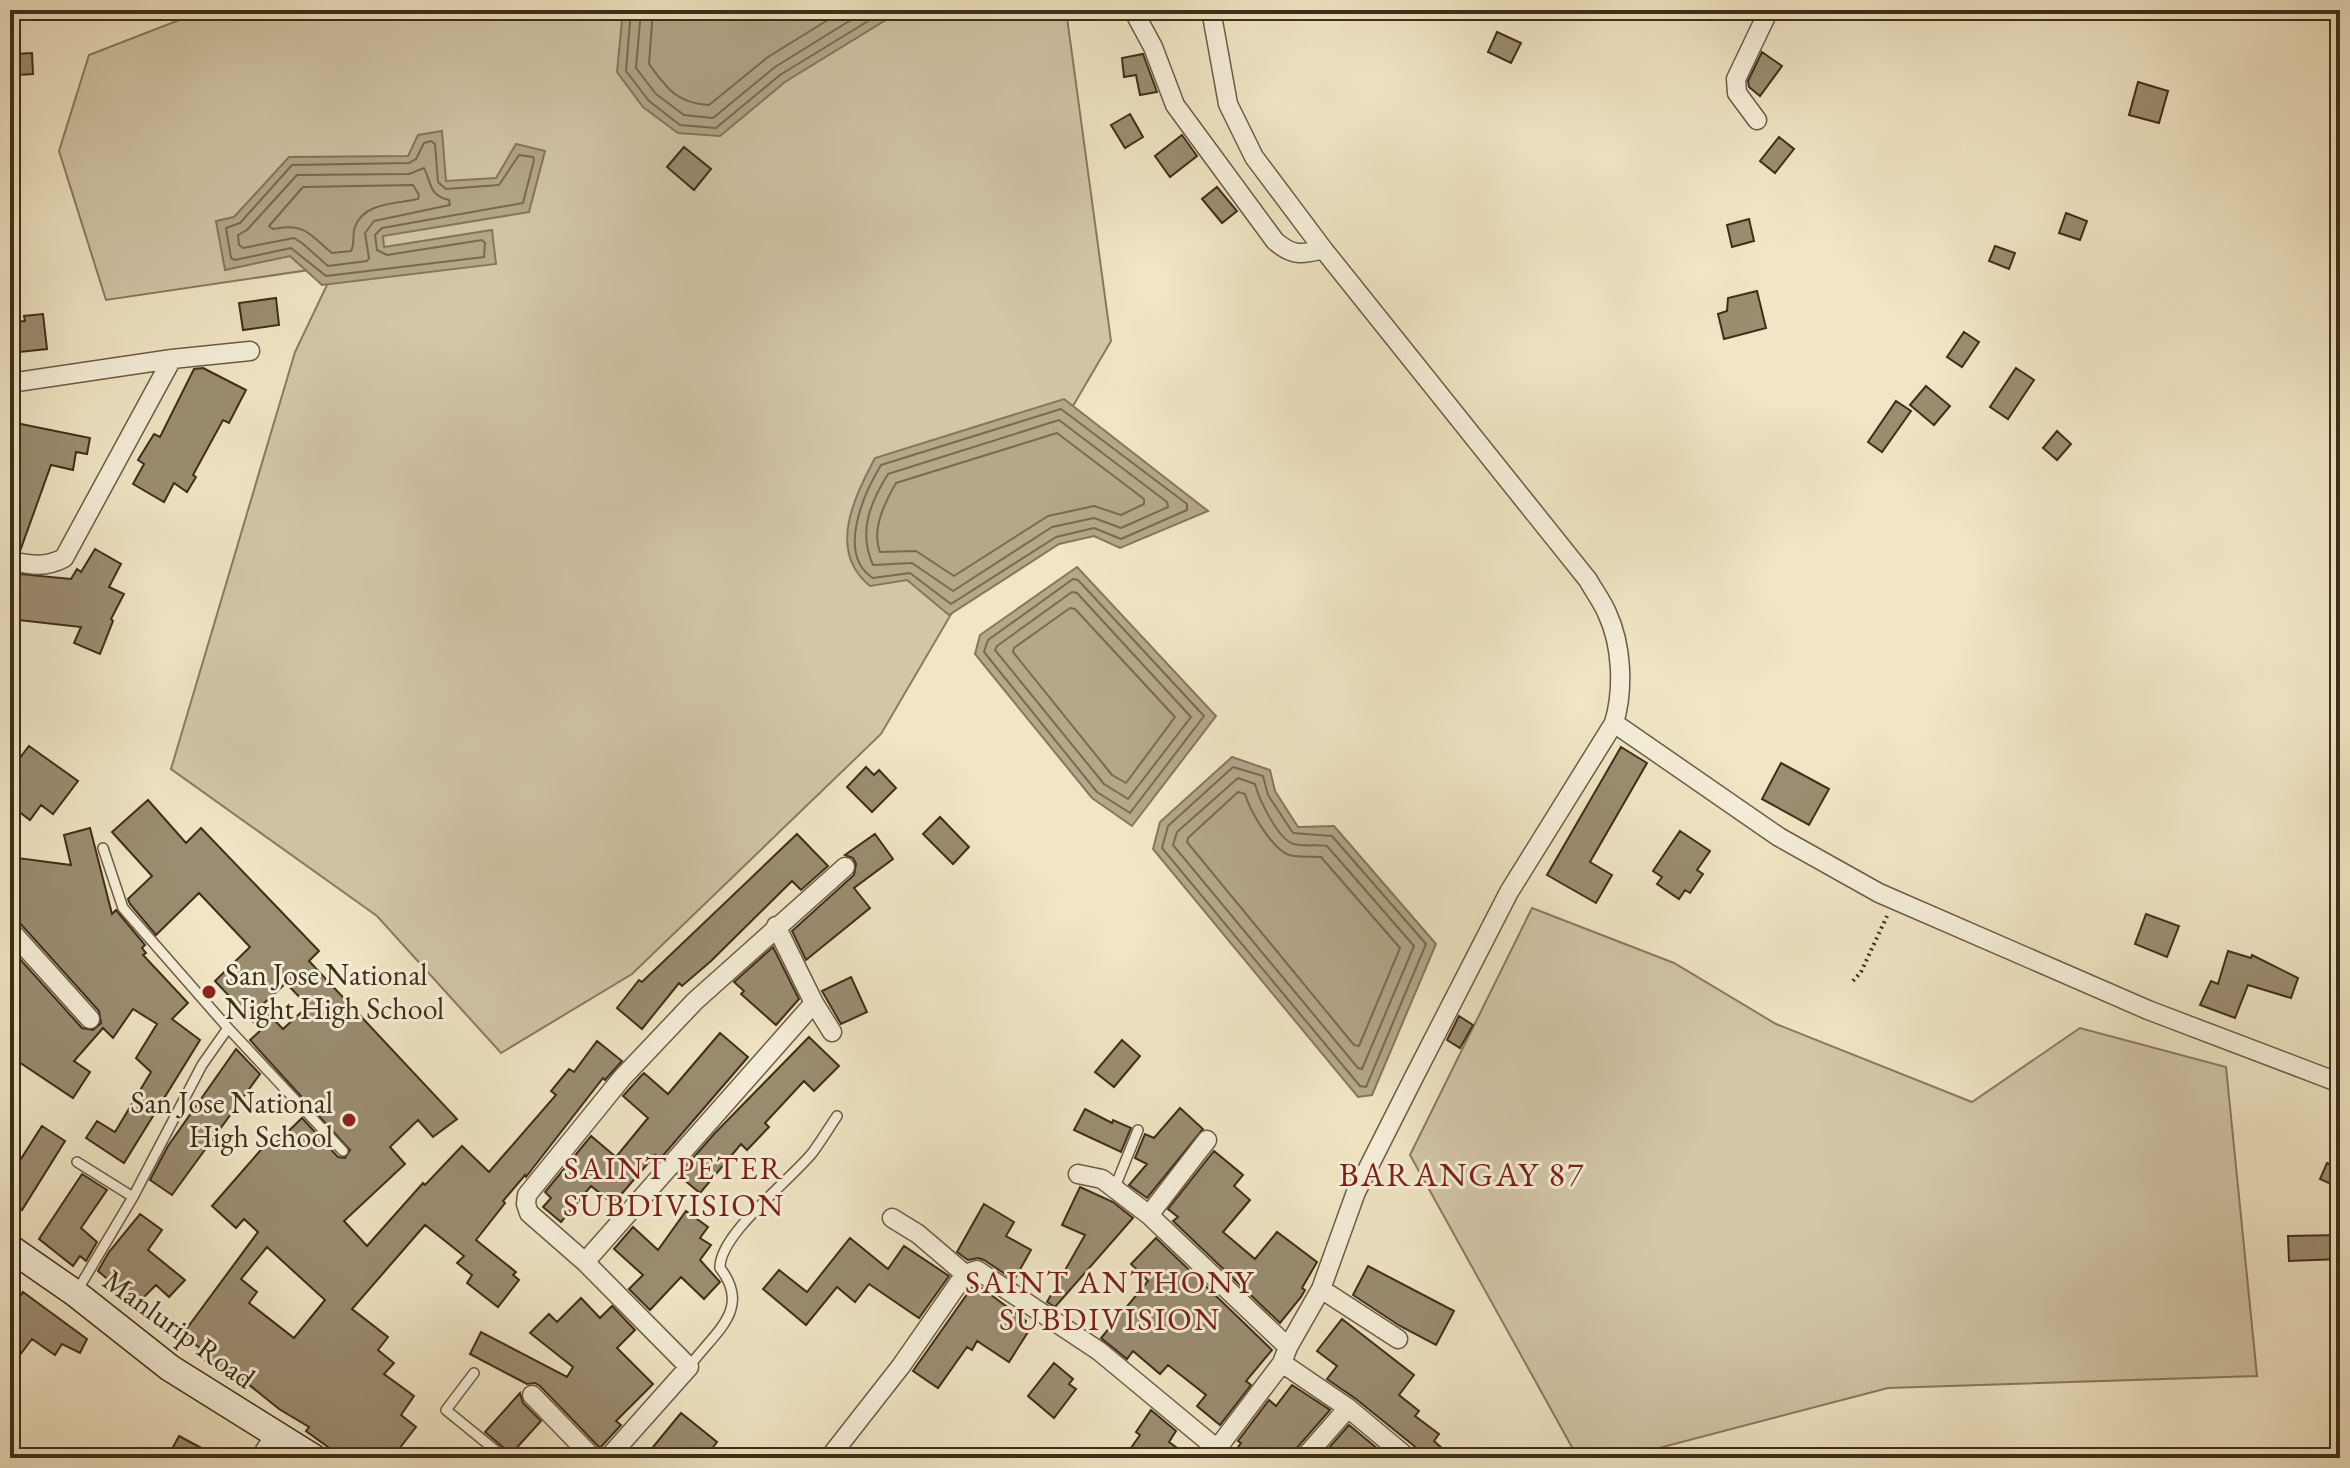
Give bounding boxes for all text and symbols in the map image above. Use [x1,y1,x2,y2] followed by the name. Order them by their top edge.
[225,955,444,1028] place label: San Jose National Night High School
[200,983,218,1001] marker: San Jose National Night High School
[130,1083,333,1156] place label: San Jose National High School
[340,1111,358,1129] marker: San Jose National High School
[563,1147,785,1226] district label: SAINT PETER SUBDIVISION
[1339,1152,1585,1196] district label: BARANGAY 87
[95,1260,264,1397] street label: Manlurip Road
[965,1261,1255,1340] district label: SAINT ANTHONY SUBDIVISION

